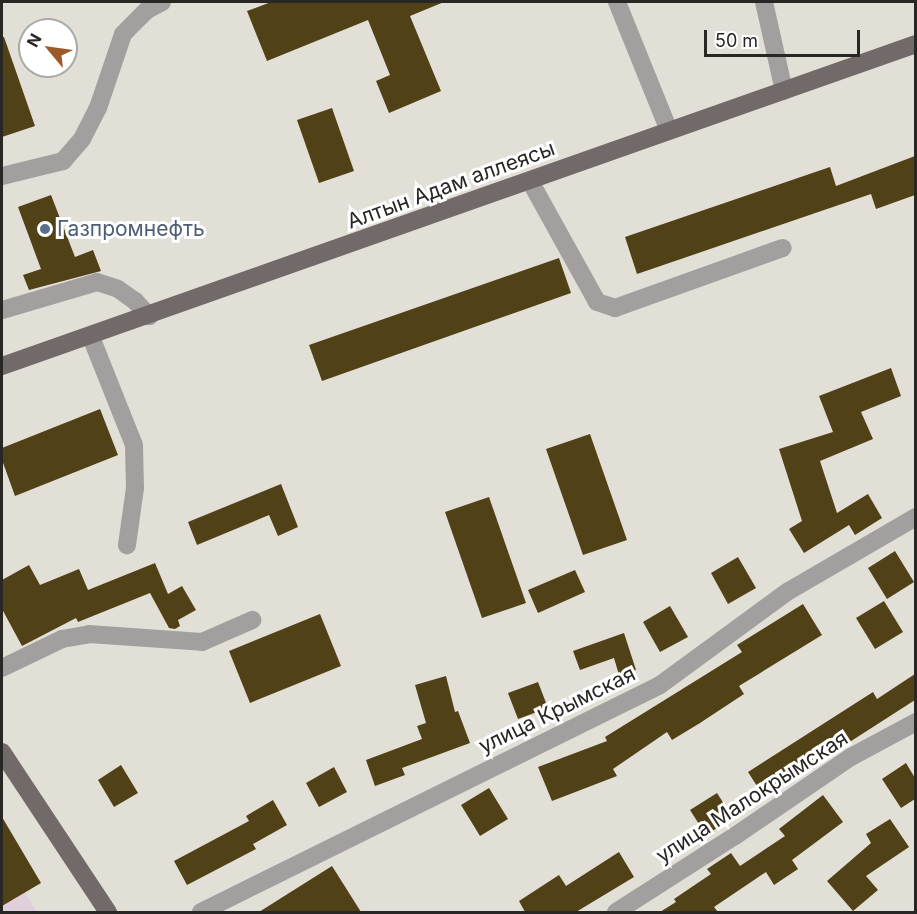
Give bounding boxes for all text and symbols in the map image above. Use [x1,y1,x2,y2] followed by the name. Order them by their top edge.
[18,18,78,78] north arrow
[707,18,863,56] scale bar
[22,30,46,50] text: N
[715,30,758,51] text: 50 m
[344,136,558,234] street label: Алтын Адам аллеясы
[57,216,205,242] place label: Газпромнефть
[38,222,52,236] marker: Газпромнефть
[475,661,639,759] street label: улица Крымская
[651,726,853,868] street label: улица Малокрымская

